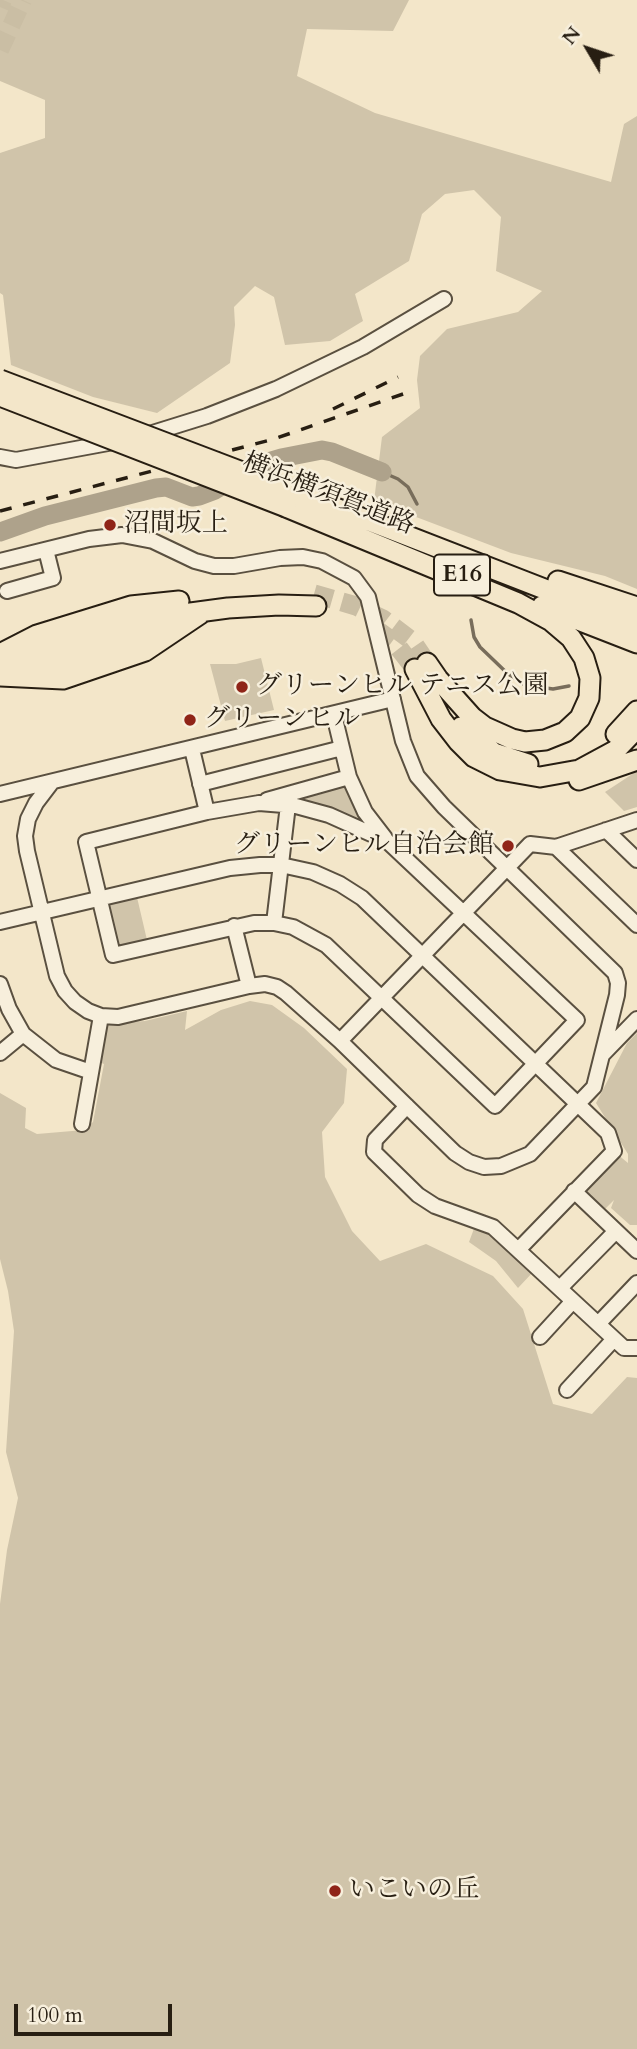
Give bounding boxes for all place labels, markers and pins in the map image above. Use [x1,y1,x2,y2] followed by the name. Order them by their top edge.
[124,509,228,541] place label: 沼間坂上
[102,517,118,533] marker: 沼間坂上
[256,671,549,703] place label: グリーンヒル テニス公園
[234,679,250,695] marker: グリーンヒル テニス公園
[204,704,360,736] place label: グリーンヒル
[182,712,198,728] marker: グリーンヒル
[234,830,494,862] place label: グリーンヒル自治会館
[500,838,516,854] marker: グリーンヒル自治会館
[349,1875,479,1907] place label: いこいの丘
[327,1883,343,1899] marker: いこいの丘

